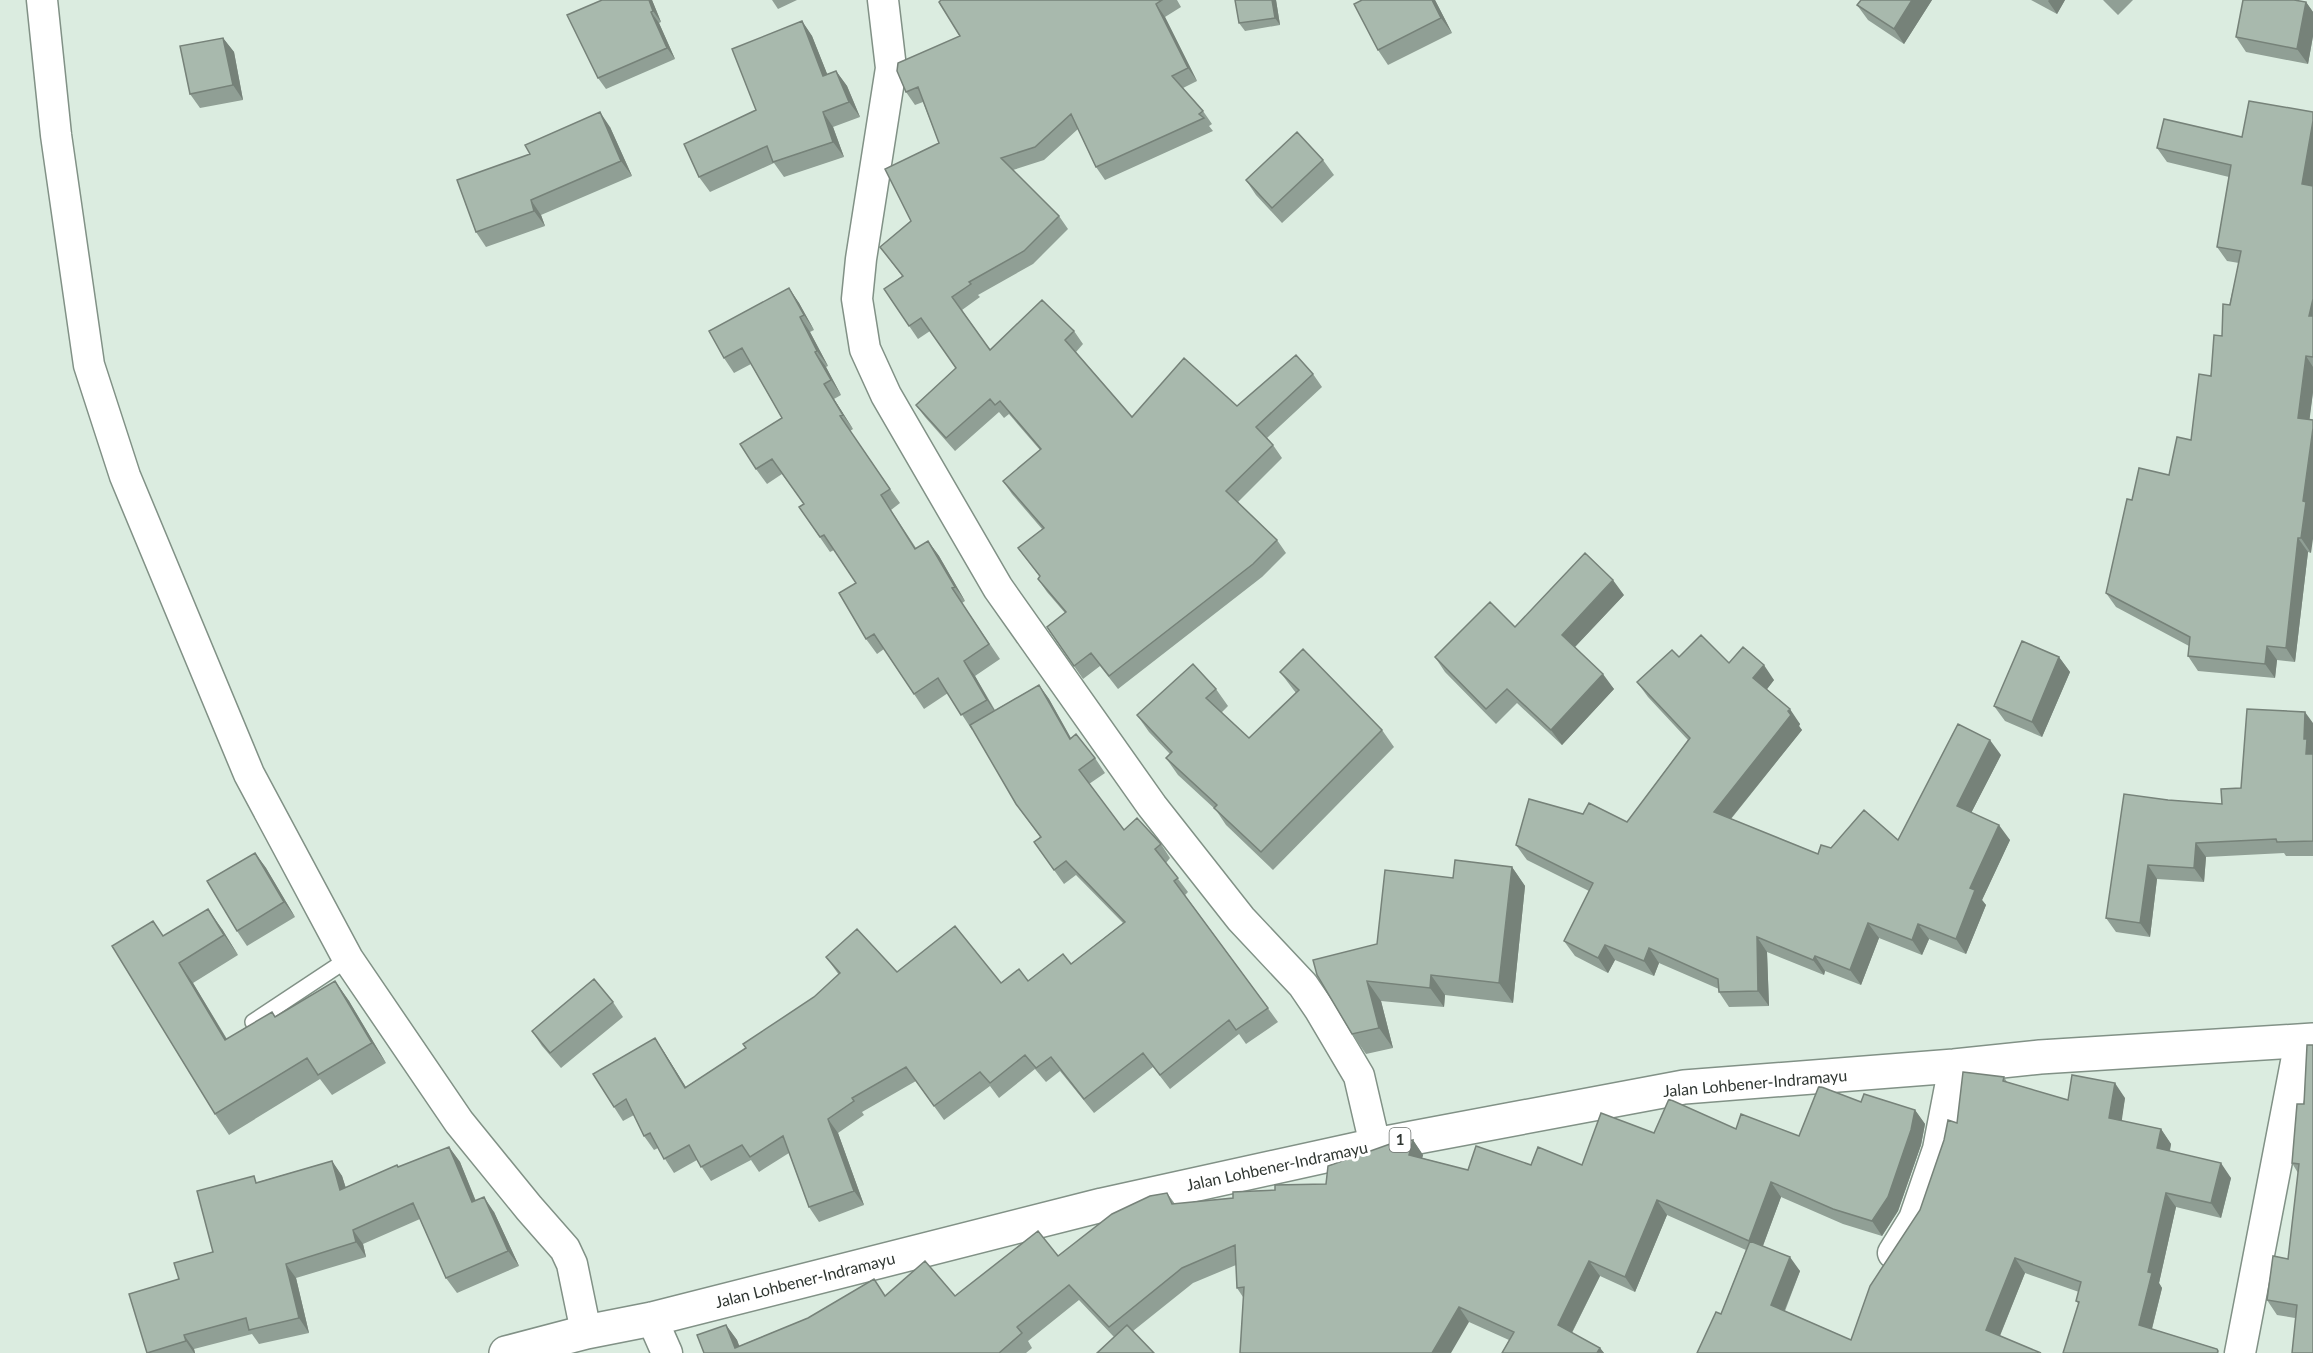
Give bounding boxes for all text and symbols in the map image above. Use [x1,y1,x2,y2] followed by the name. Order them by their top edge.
[1662,1065,1848,1100] street label: Jalan Lohbener-Indramayu
[1390,1128,1410,1152] road number: 1
[1184,1137,1369,1194] street label: Jalan Lohbener-Indramayu
[713,1248,897,1311] street label: Jalan Lohbener-Indramayu

